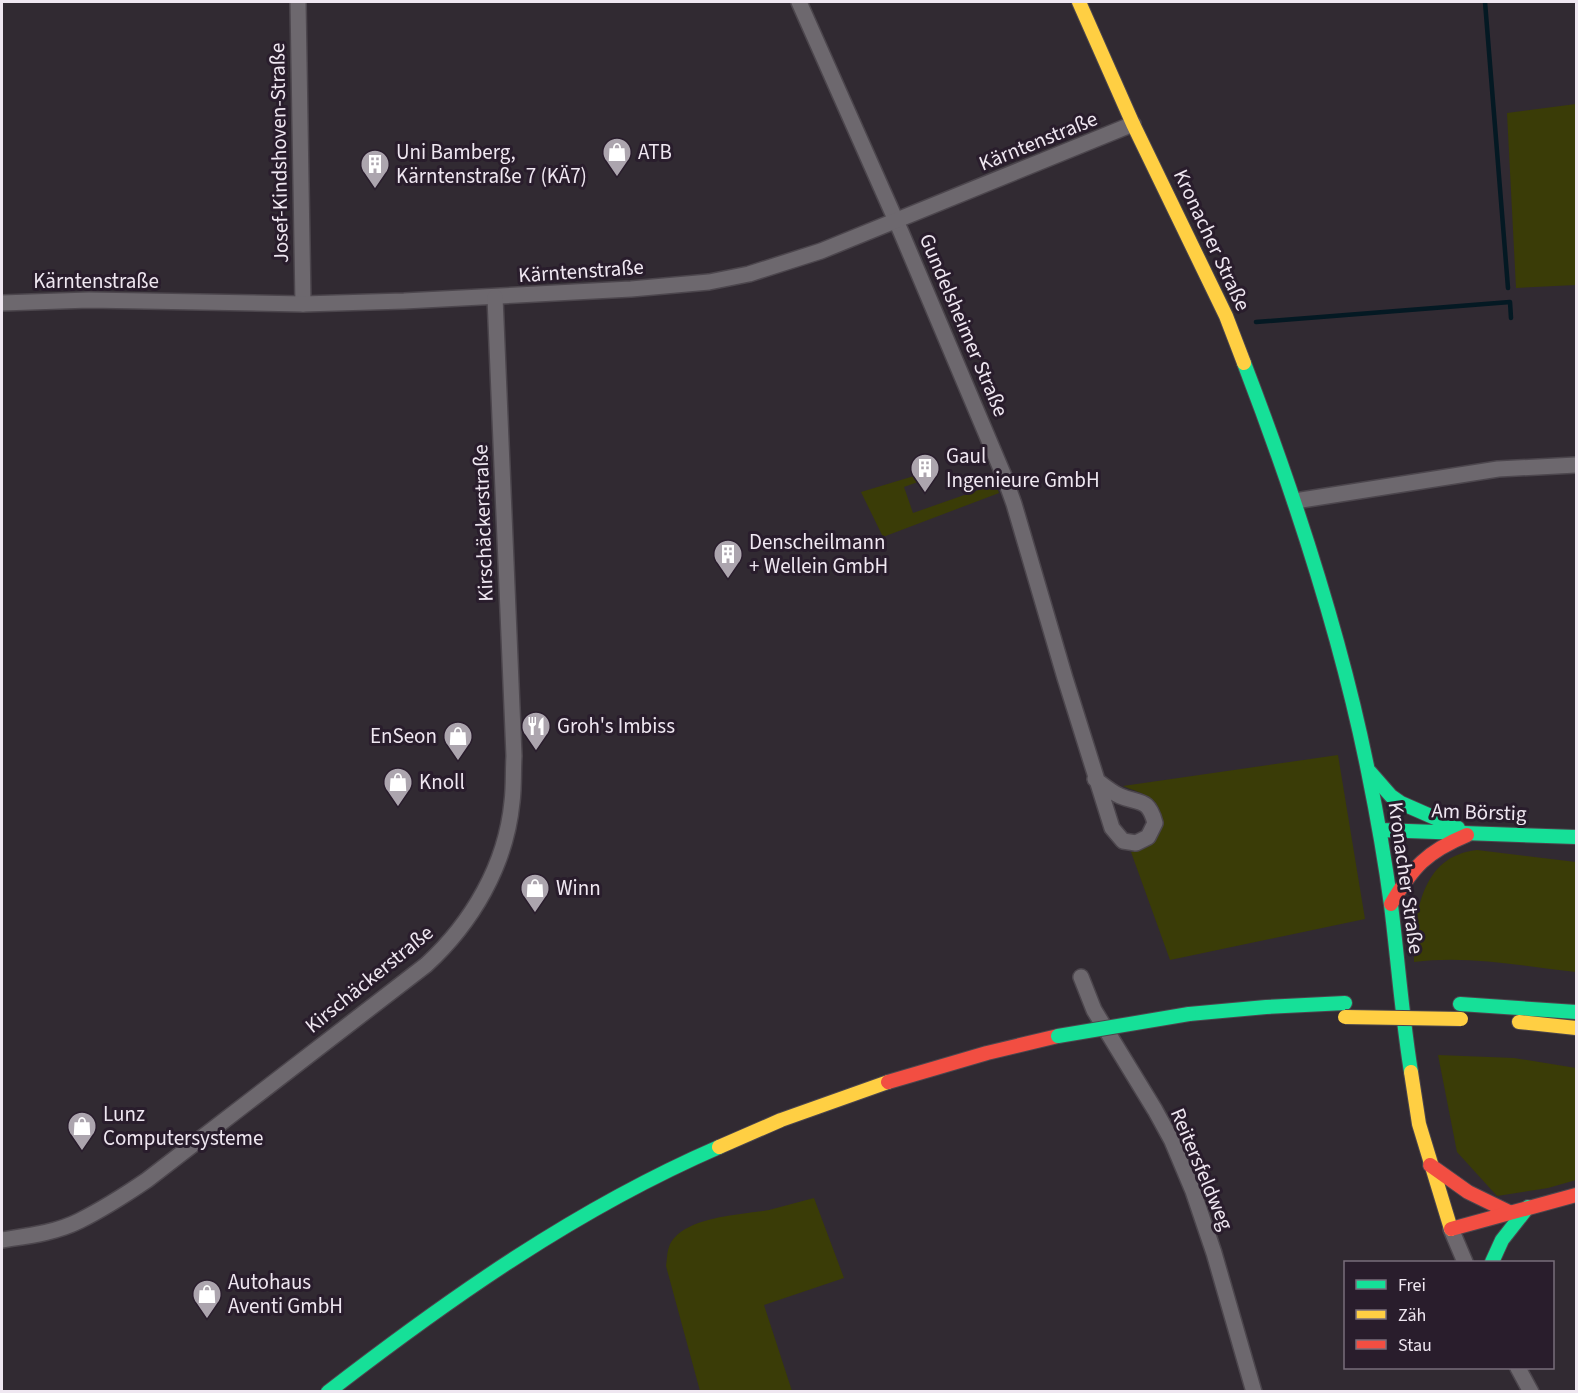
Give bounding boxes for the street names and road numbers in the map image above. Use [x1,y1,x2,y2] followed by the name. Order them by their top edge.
[262,43,296,263] street label: Josef-Kindshoven-Straße
[974,104,1102,178] street label: Kärntenstraße
[1166,164,1258,316] street label: Kronacher Straße
[912,229,1016,421] street label: Gundelsheimer Straße
[517,252,645,290] street label: Kärntenstraße
[33,266,159,296] street label: Kärntenstraße
[465,444,501,602] street label: Kirschäckerstraße
[1431,795,1527,829] street label: Am Börstig
[1380,800,1432,956] street label: Kronacher Straße
[298,918,440,1040] street label: Kirschäckerstraße
[1163,1103,1241,1235] street label: Reitersfeldweg

